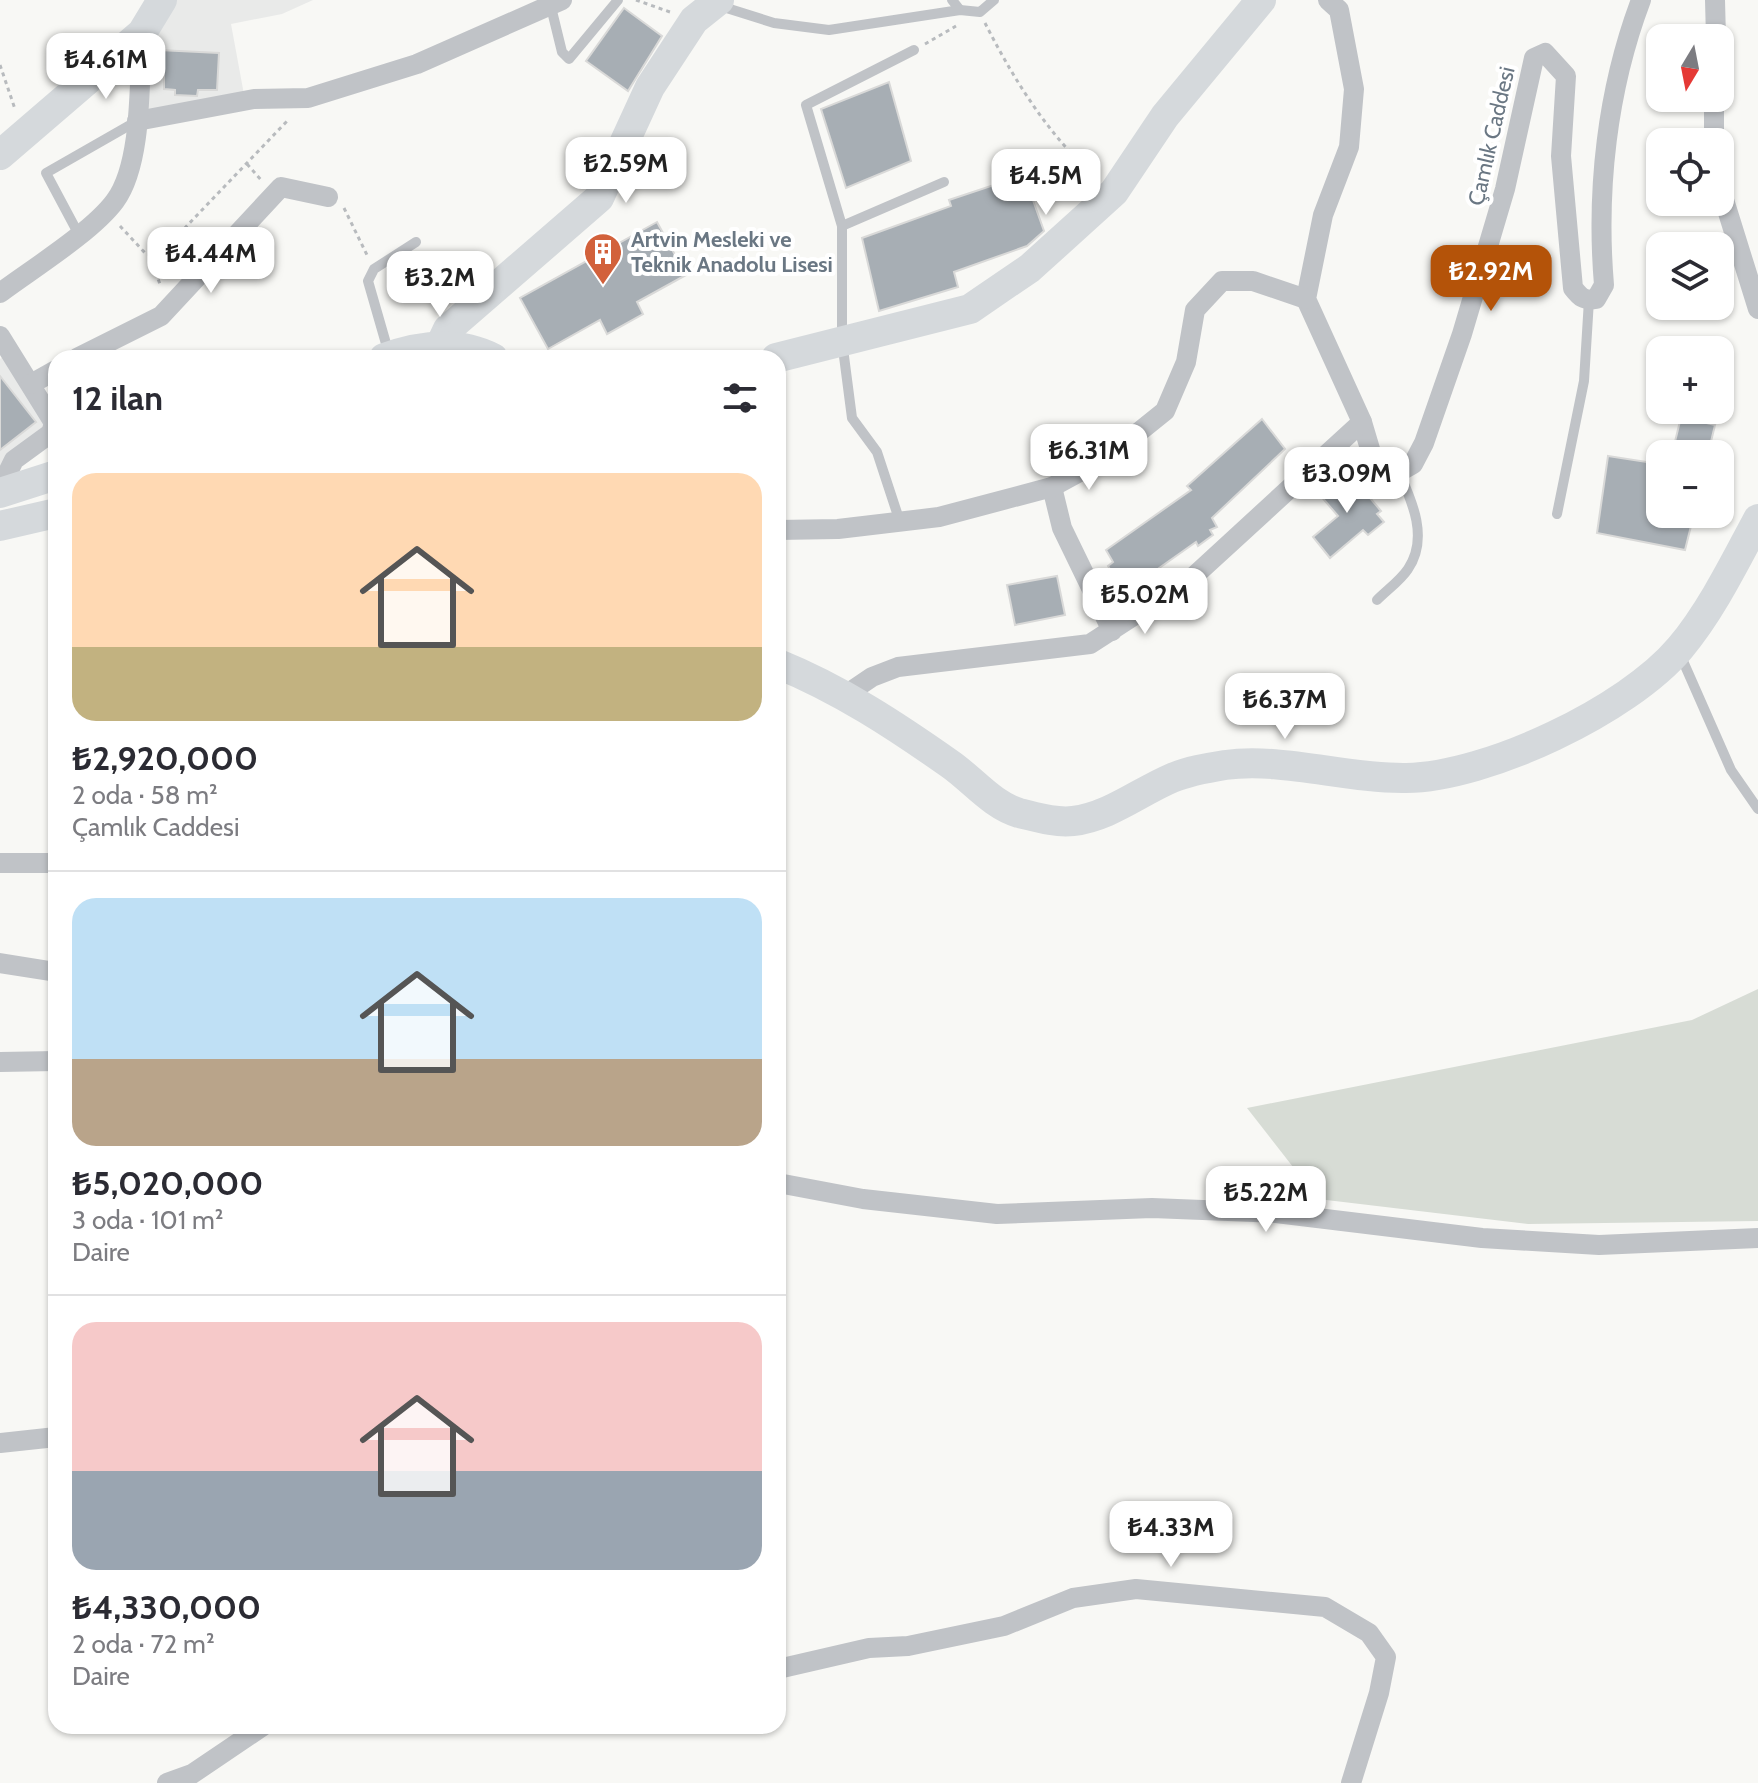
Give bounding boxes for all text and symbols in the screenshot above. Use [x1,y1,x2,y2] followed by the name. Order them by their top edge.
[1646,24,1734,112] north arrow
[1646,24,1734,528] map controls
[41,33,171,101] pin: ₺4.61M
[64,43,148,75] text: ₺4.61M
[1462,64,1521,208] street label: Çamlık Caddesi
[1646,128,1734,216] button: locate
[561,137,691,205] pin: ₺2.59M
[584,147,668,179] text: ₺2.59M
[990,149,1102,217] pin: ₺4.5M
[1009,159,1083,191] text: ₺4.5M
[631,226,833,278] place label: Artvin Mesleki ve Teknik Anadolu Lisesi
[146,227,276,295] pin: ₺4.44M
[582,231,624,286] building icon: Artvin Mesleki ve Teknik Anadolu Lisesi
[1646,232,1734,320] button: layers
[165,237,257,269] text: ₺4.44M
[1426,245,1556,313] pin: ₺2.92M
[384,251,496,319] pin: ₺3.2M
[1449,255,1533,287] text: ₺2.92M
[405,261,475,293] text: ₺3.2M
[1646,336,1734,424] button: +
[718,376,762,420] icon: filters
[72,377,163,419] text: 12 ilan
[1024,424,1154,492] pin: ₺6.31M
[1048,434,1130,466] text: ₺6.31M
[1646,440,1734,528] button: −
[1282,447,1412,515] pin: ₺3.09M
[1302,457,1392,489] text: ₺3.09M
[345,525,489,669] icon: home
[1080,568,1210,636] pin: ₺5.02M
[1101,578,1189,610] text: ₺5.02M
[1220,673,1350,741] pin: ₺6.37M
[1243,683,1327,715] text: ₺6.37M
[72,737,258,779] text: ₺2,920,000
[72,779,218,811] text: 2 oda · 58 m²
[72,811,239,843] text: Çamlık Caddesi
[345,950,489,1094] icon: home
[72,1162,263,1204] text: ₺5,020,000
[1201,1166,1331,1234] pin: ₺5.22M
[1224,1176,1308,1208] text: ₺5.22M
[72,1204,223,1236] text: 3 oda · 101 m²
[72,1236,130,1268] text: Daire
[345,1374,489,1518] icon: home
[1106,1501,1236,1569] pin: ₺4.33M
[1127,1511,1215,1543] text: ₺4.33M
[72,1586,261,1628] text: ₺4,330,000
[72,1628,215,1660] text: 2 oda · 72 m²
[72,1660,130,1692] text: Daire

